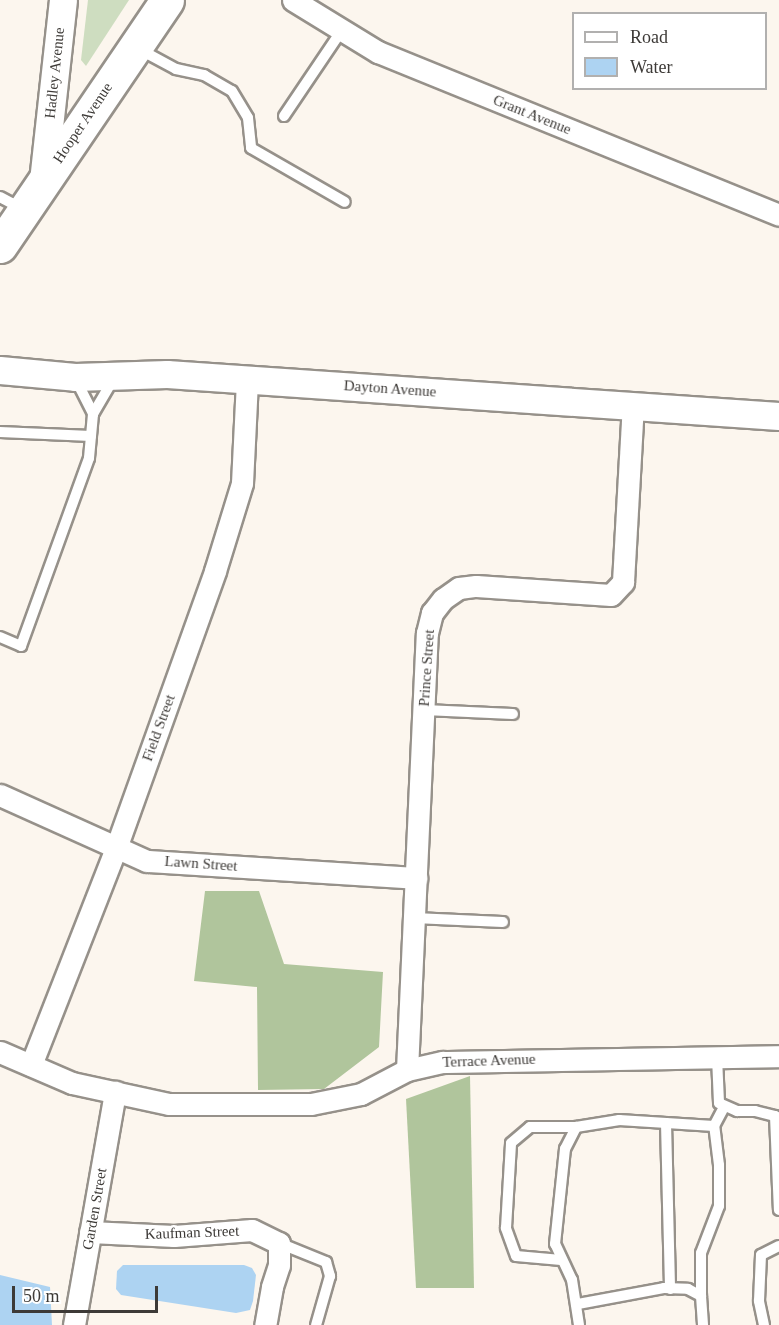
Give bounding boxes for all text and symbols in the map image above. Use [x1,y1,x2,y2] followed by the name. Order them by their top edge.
[572,12,767,90] legend
[41,26,69,120] street label: Hadley Avenue
[630,27,668,47] text: Road
[630,57,673,77] text: Water
[49,79,117,167] street label: Hooper Avenue
[490,91,574,139] street label: Grant Avenue
[343,377,437,401] street label: Dayton Avenue
[415,629,439,707] street label: Prince Street
[139,692,179,764] street label: Field Street
[164,852,238,876] street label: Lawn Street
[442,1050,536,1072] street label: Terrace Avenue
[79,1167,111,1251] street label: Garden Street
[144,1222,240,1244] street label: Kaufman Street
[15,1274,160,1312] scale bar
[23,1286,60,1306] text: 50 m

